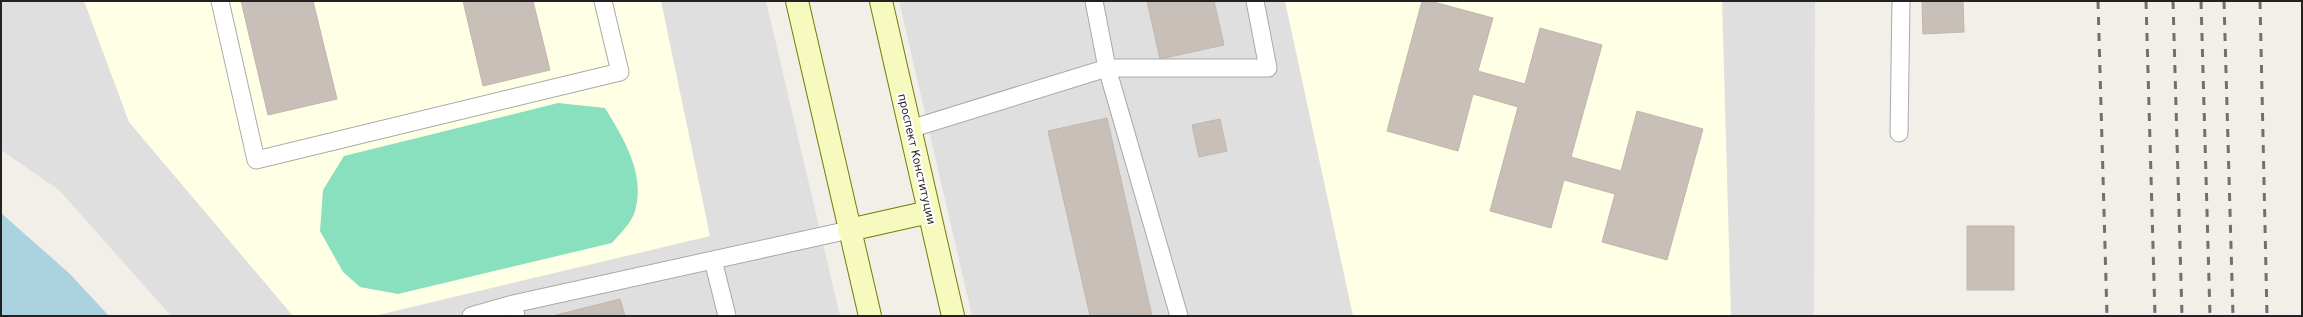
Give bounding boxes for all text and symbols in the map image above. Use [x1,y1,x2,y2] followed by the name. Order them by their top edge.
[895,93,938,226] street label: проспект Конституции

